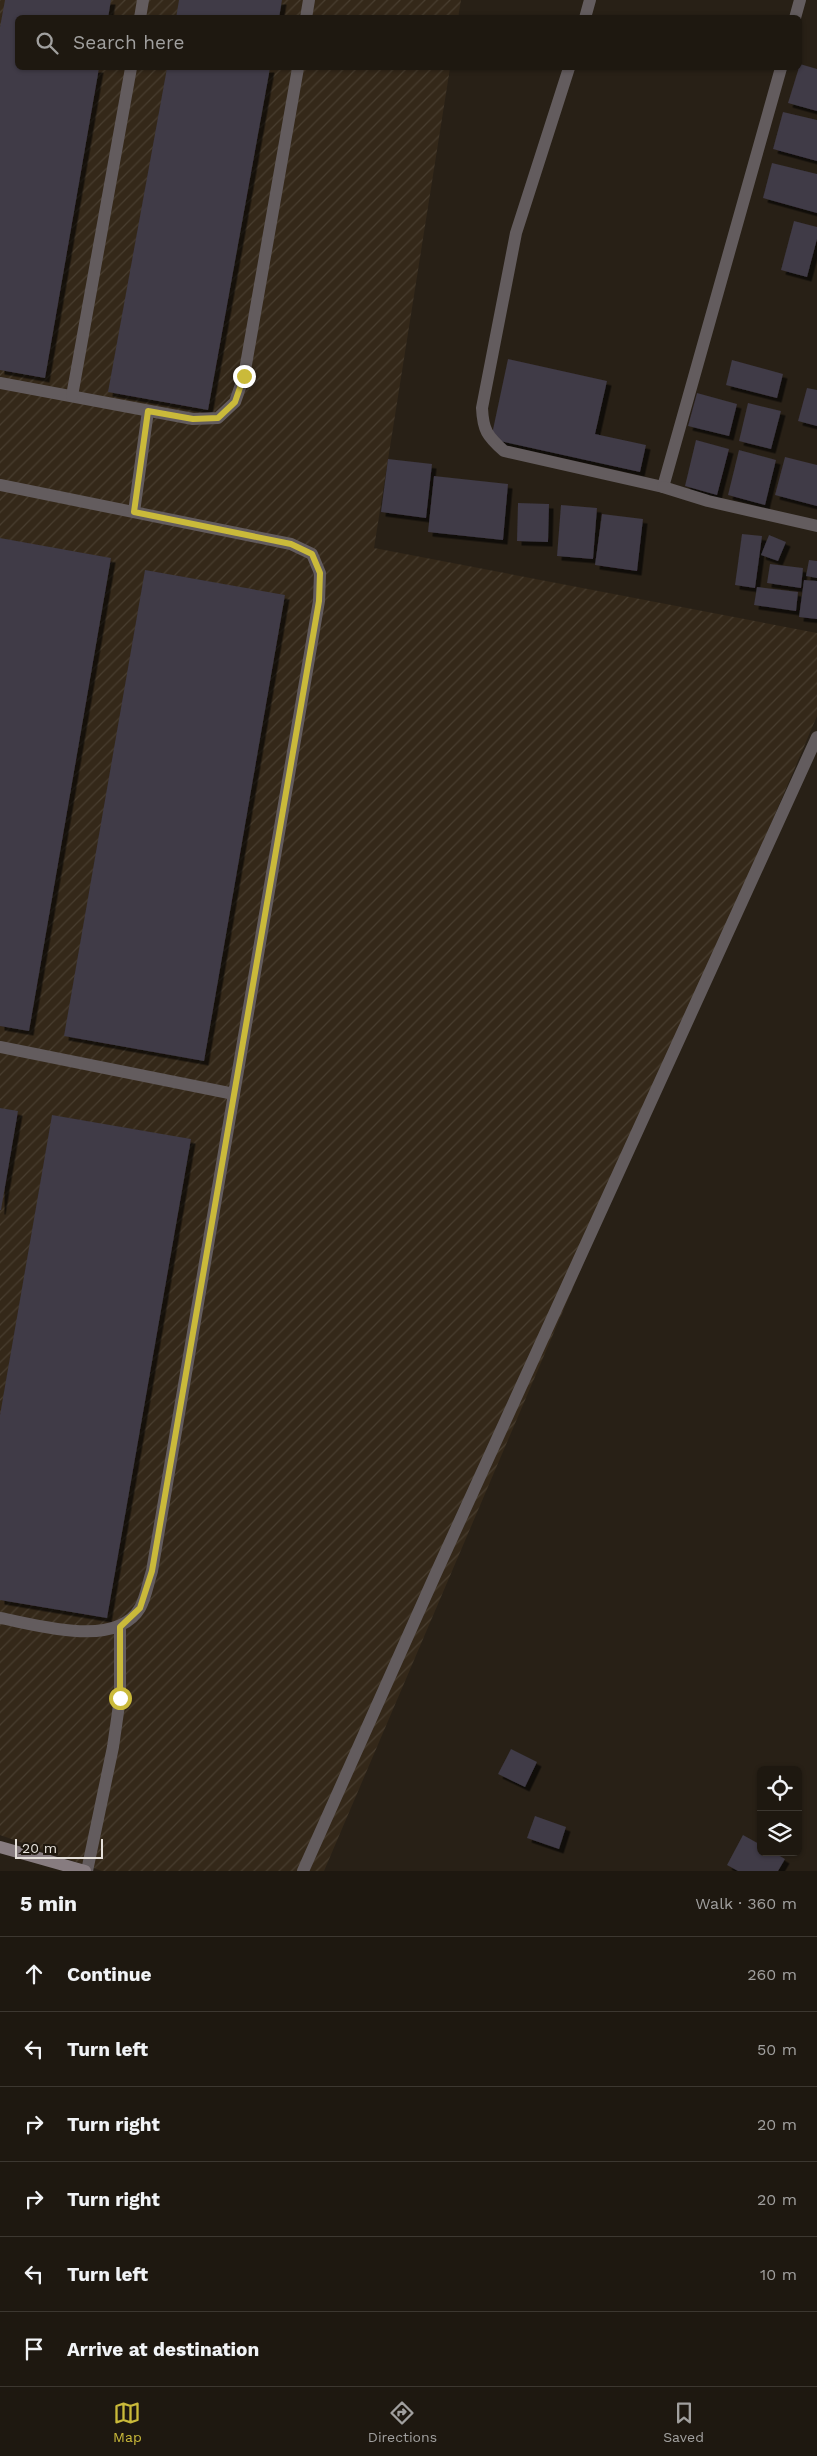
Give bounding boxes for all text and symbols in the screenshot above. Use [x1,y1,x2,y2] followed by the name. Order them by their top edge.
[15,15,802,70] search box
[33,29,61,57] icon: search
[73,31,184,54] text: Search here
[233,365,256,388] route end
[109,1687,132,1710] route start
[757,1766,802,1856] map controls
[757,1766,802,1811] button: locate
[757,1811,802,1856] button: layers
[15,1836,102,1859] scale bar
[22,1840,57,1856] text: 20 m
[20,1891,77,1916] text: 5 min
[695,1894,797,1913] text: Walk · 360 m
[20,1960,48,1988] icon: ahead
[67,1963,151,1986] text: Continue
[747,1965,797,1984] text: 260 m
[20,2035,48,2063] icon: left
[67,2038,148,2061] text: Turn left
[757,2040,797,2059] text: 50 m
[20,2110,48,2138] icon: right
[67,2113,160,2136] text: Turn right
[757,2115,797,2134] text: 20 m
[20,2185,48,2213] icon: right
[67,2188,160,2211] text: Turn right
[757,2190,797,2209] text: 20 m
[20,2260,48,2288] icon: left
[67,2263,148,2286] text: Turn left
[760,2265,797,2284] text: 10 m
[20,2335,48,2363] icon: arrive
[67,2338,259,2361] text: Arrive at destination
[113,2399,142,2445] tab: Map
[368,2399,437,2445] tab: Directions
[663,2399,704,2445] tab: Saved

